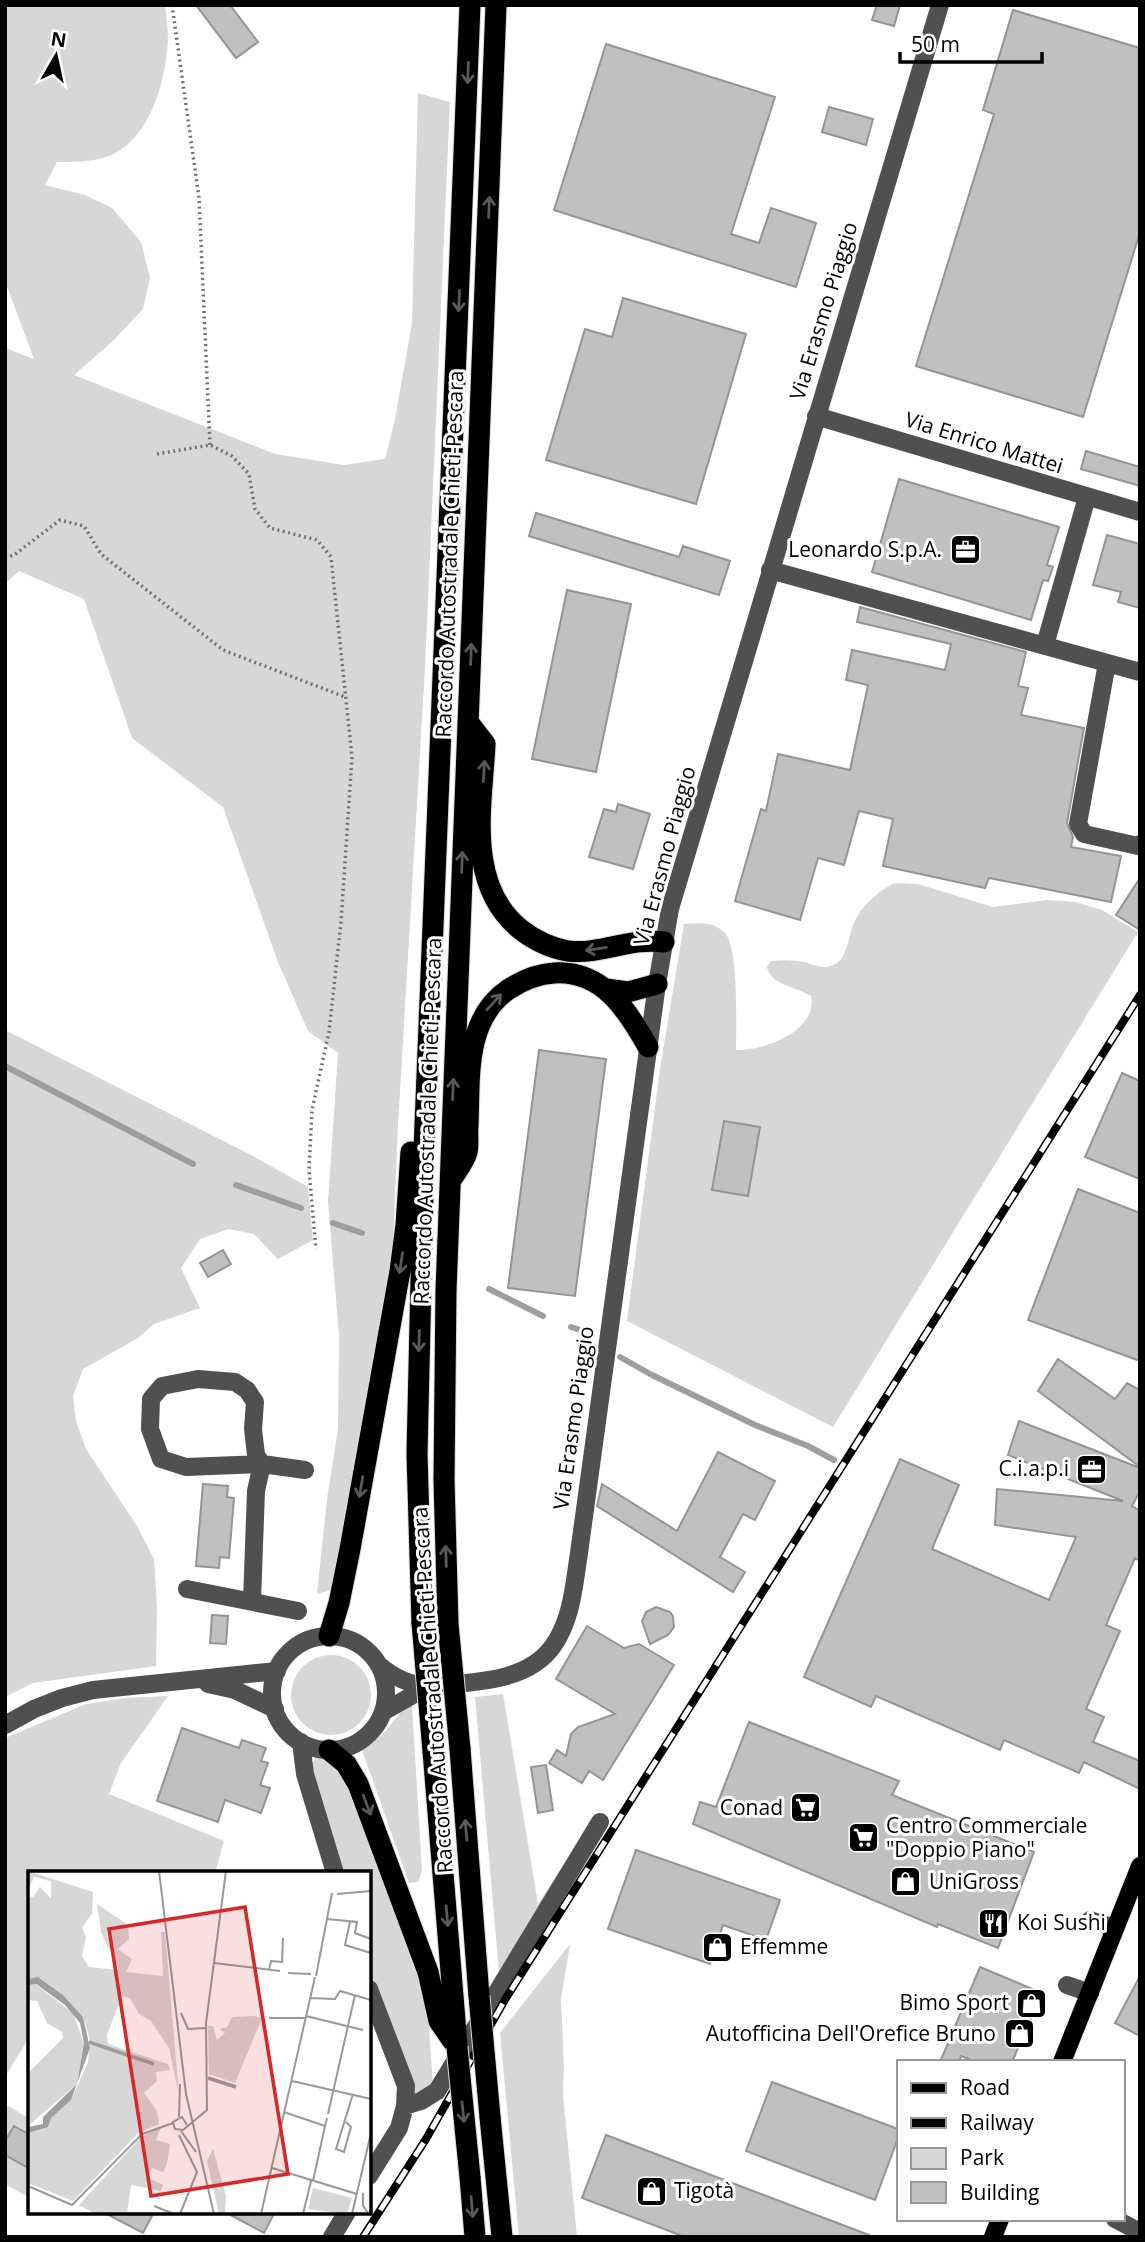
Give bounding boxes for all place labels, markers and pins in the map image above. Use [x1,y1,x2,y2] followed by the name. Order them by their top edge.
[948,533,982,567] office icon: Leonardo S.p.A.
[788,535,942,563] place label: Leonardo S.p.A.
[1075,1452,1109,1486] office icon: C.i.a.p.i
[999,1454,1069,1482] place label: C.i.a.p.i
[789,1791,823,1825] supermarket icon: Conad
[720,1793,783,1821] place label: Conad
[886,1811,1087,1863] place label: Centro Commerciale "Doppio Piano"
[846,1821,880,1855] supermarket icon: Centro Commerciale "Doppio Piano"
[889,1865,923,1899] shop icon: UniGross
[929,1867,1019,1895] place label: UniGross
[977,1906,1011,1940] restaurant icon: Koi Sushi
[1017,1908,1106,1936] place label: Koi Sushi
[700,1930,734,1964] shop icon: Effemme
[740,1932,828,1960] place label: Effemme
[1015,1986,1049,2020] shop icon: Bimo Sport
[900,1988,1009,2016] place label: Bimo Sport
[1002,2017,1036,2051] shop icon: Autofficina Dell'Orefice Bruno
[706,2019,996,2047] place label: Autofficina Dell'Orefice Bruno
[634,2174,668,2208] shop icon: Tigotà
[674,2176,734,2204] place label: Tigotà

